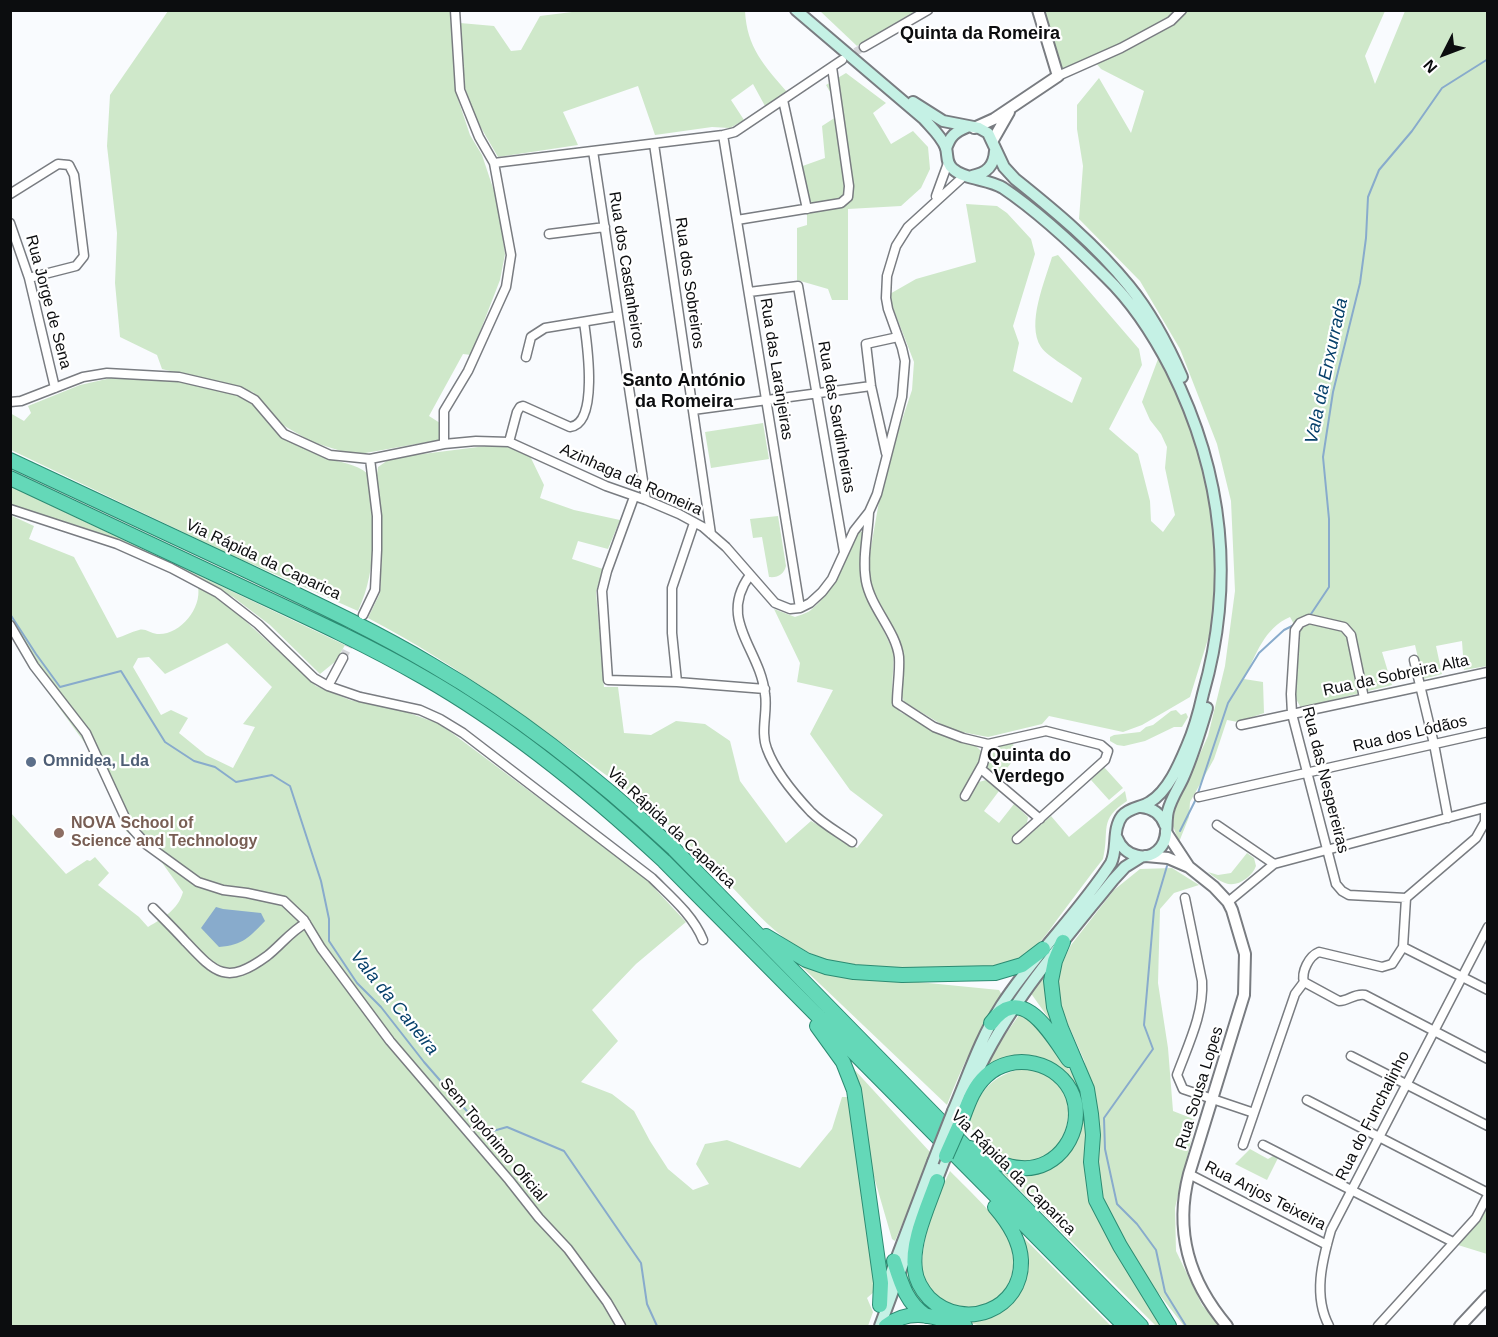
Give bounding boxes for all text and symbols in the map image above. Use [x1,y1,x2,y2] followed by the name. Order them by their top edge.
[900,23,1060,45] district label: Quinta da Romeira
[1414,24,1474,84] north arrow
[1420,56,1440,76] text: N
[604,190,648,350] street label: Rua dos Castanheiros
[670,216,708,350] street label: Rua dos Sobreiros
[21,233,75,371] street label: Rua Jorge de Sena
[1301,296,1353,446] water label: Vala da Enxurrada
[755,297,797,441] street label: Rua das Laranjeiras
[813,340,859,494] street label: Rua das Sardinheiras
[623,370,745,412] district label: Santo António da Romeira
[557,440,705,520] street label: Azinhaga da Romeira
[182,516,344,604] street label: Via Rápida da Caparica
[1321,651,1471,701] street label: Rua da Sobreira Alta
[1298,705,1352,855] street label: Rua das Nespereiras
[1351,712,1469,756] street label: Rua dos Lódãos
[987,745,1071,788] district label: Quinta do Verdego
[43,752,149,772] place label: Omnidea, Lda
[24,755,38,769] marker: Omnidea, Lda
[603,763,739,893] street label: Via Rápida da Caparica
[71,814,257,852] place label: NOVA School of Science and Technology
[52,826,66,840] marker: NOVA School of Science and Technology
[345,946,443,1060] water label: Vala da Caneira
[1172,1024,1228,1152] street label: Rua Sousa Lopes
[1332,1048,1414,1184] street label: Rua do Funchalinho
[436,1074,550,1206] street label: Sem Topónimo Oficial
[947,1107,1079,1239] street label: Via Rápida da Caparica
[1201,1157,1329,1235] street label: Rua Anjos Teixeira

